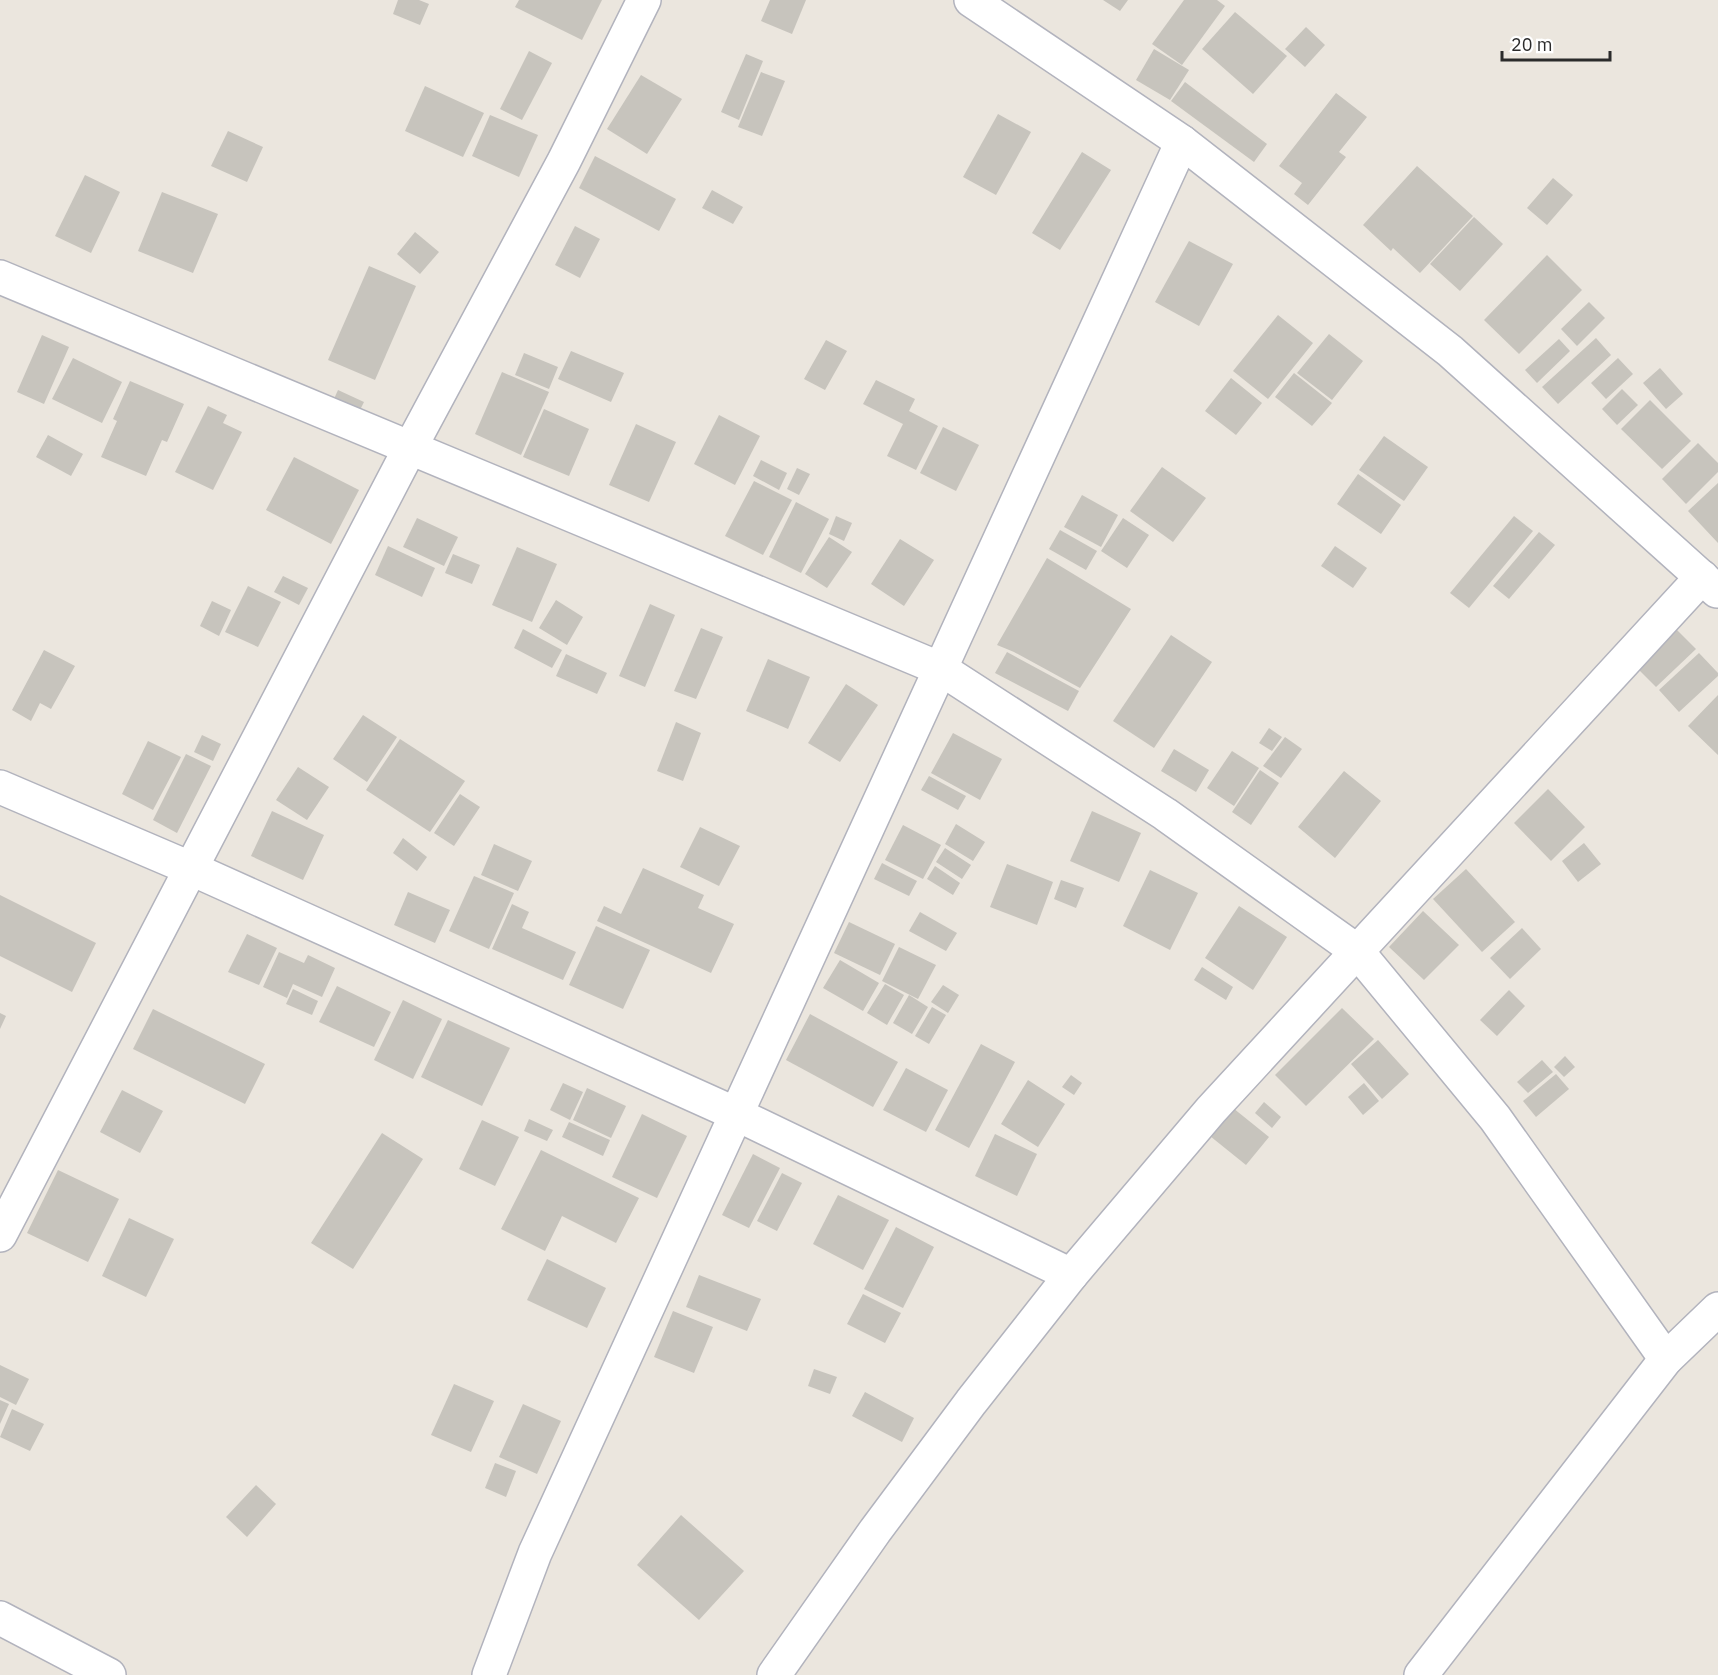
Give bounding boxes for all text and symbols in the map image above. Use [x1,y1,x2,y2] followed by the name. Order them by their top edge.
[1502,24,1610,62] scale bar
[1511,33,1553,56] text: 20 m

